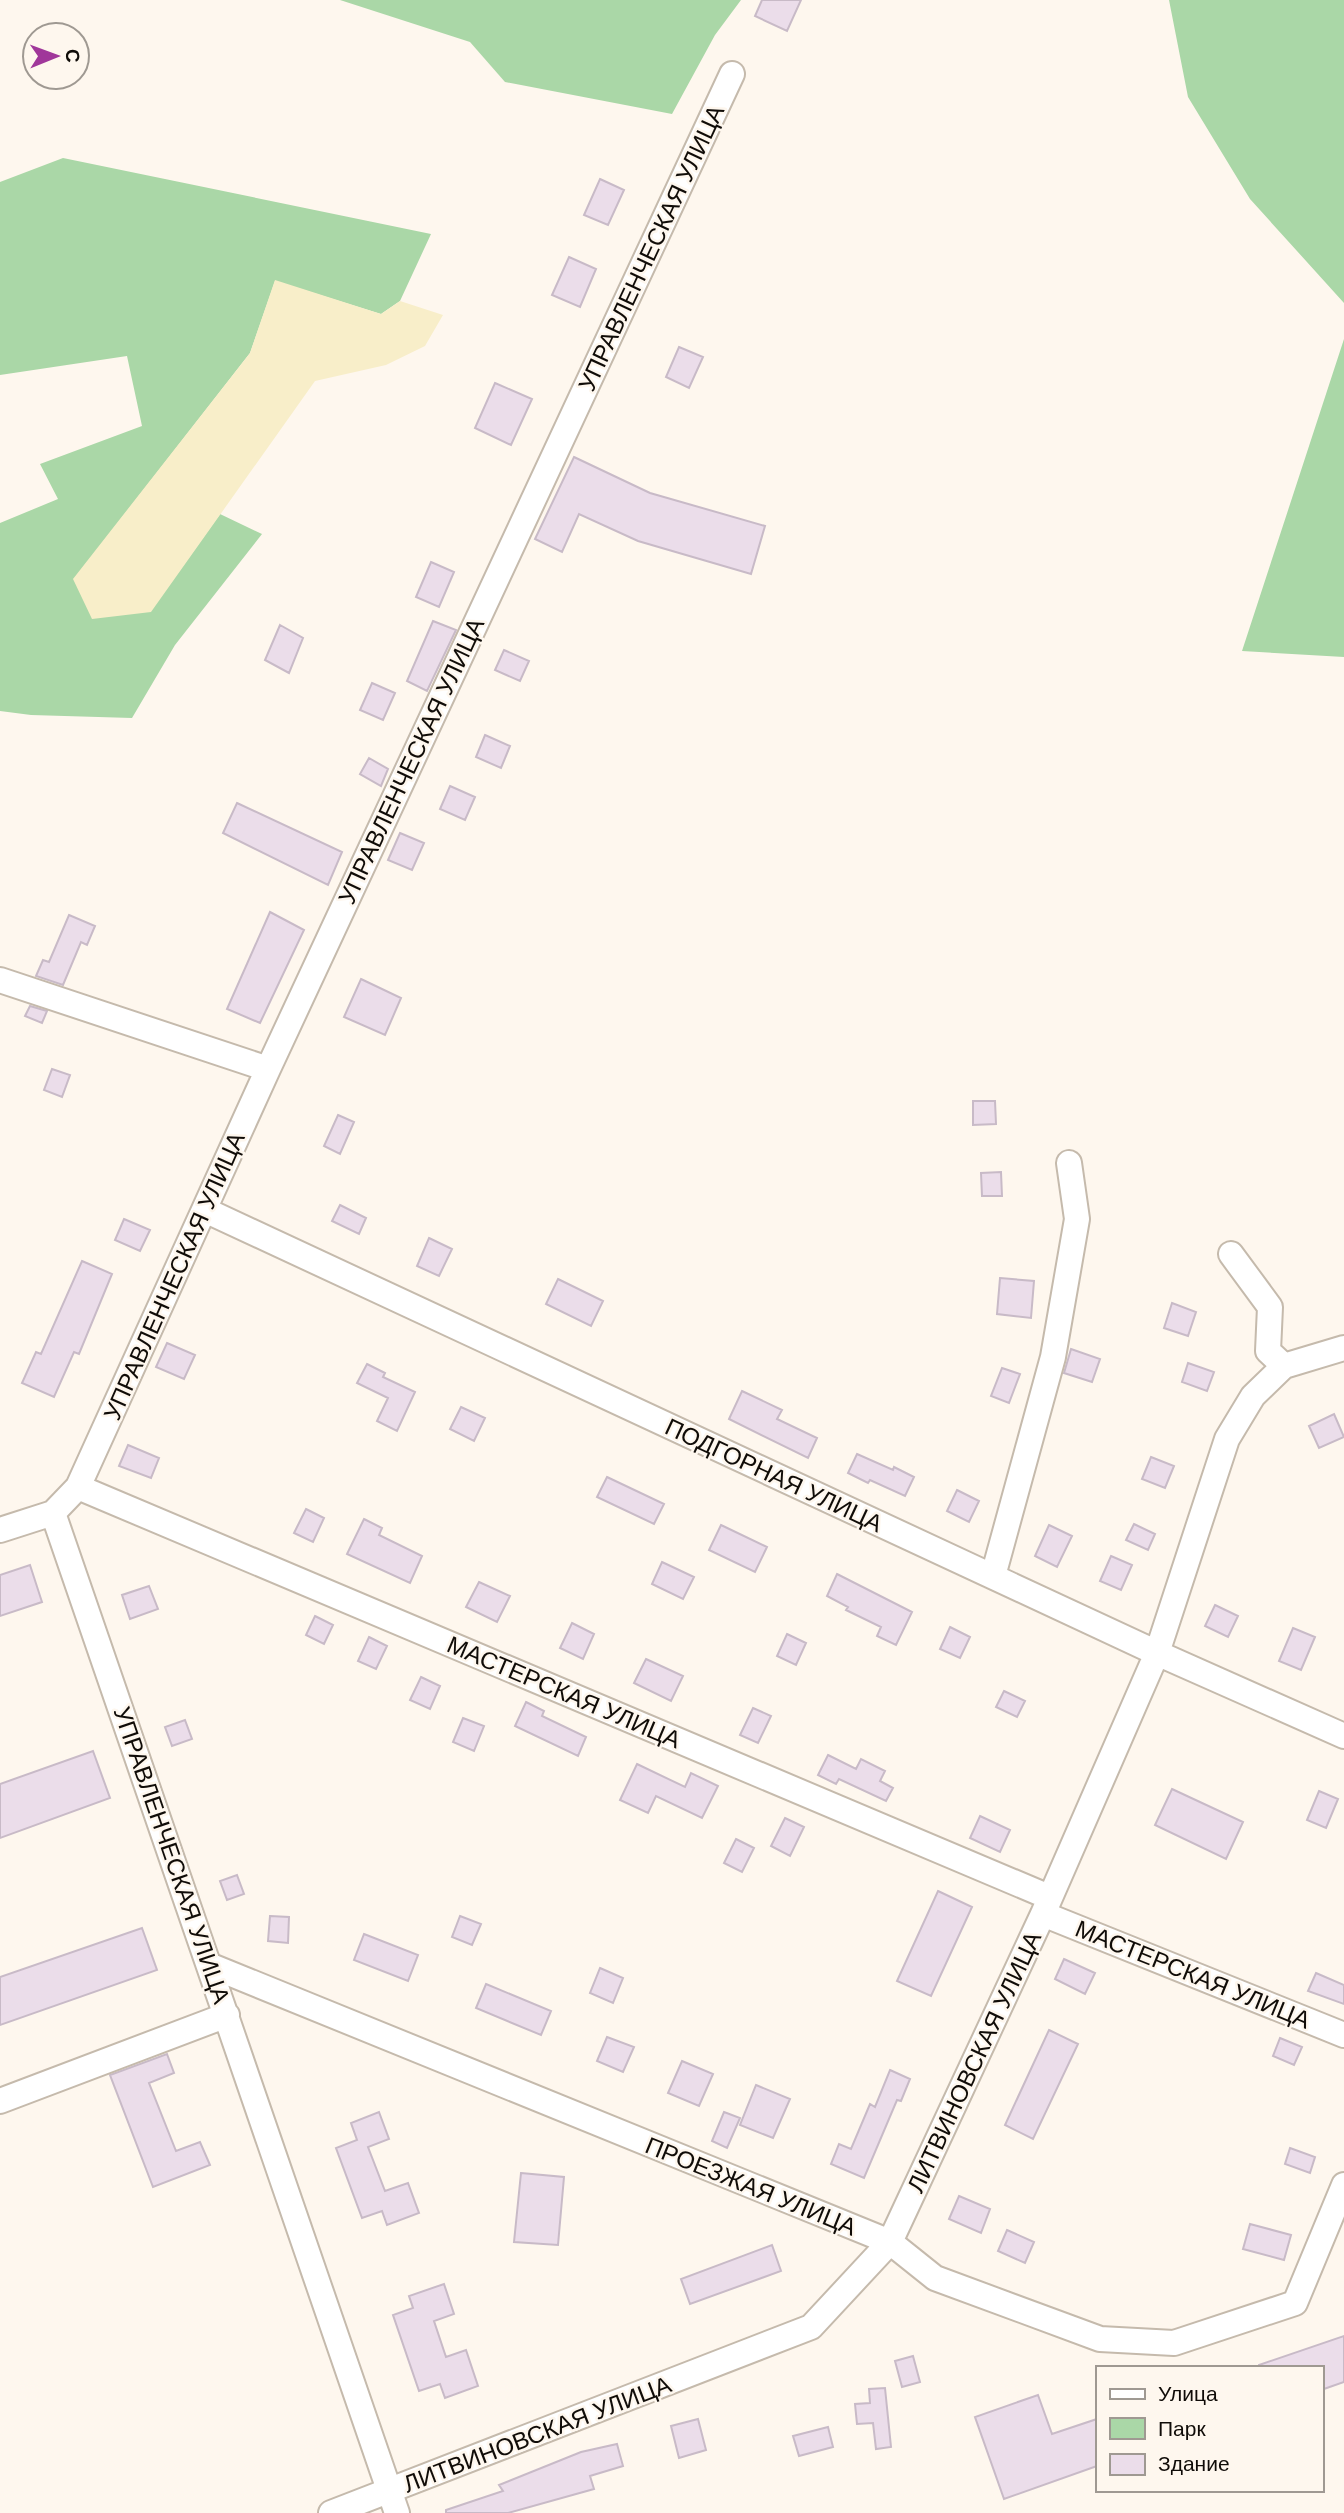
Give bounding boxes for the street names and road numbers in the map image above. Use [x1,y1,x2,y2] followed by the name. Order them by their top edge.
[573,101,729,395] street label: УПРАВЛЕНЧЕСКАЯ УЛИЦА
[333,614,489,908] street label: УПРАВЛЕНЧЕСКАЯ УЛИЦА
[98,1128,250,1424] street label: УПРАВЛЕНЧЕСКАЯ УЛИЦА
[661,1413,887,1537] street label: ПОДГОРНАЯ УЛИЦА
[443,1631,685,1753] street label: МАСТЕРСКАЯ УЛИЦА
[108,1703,236,2007] street label: УПРАВЛЕНЧЕСКАЯ УЛИЦА
[1072,1914,1314,2034] street label: МАСТЕРСКАЯ УЛИЦА
[902,1927,1046,2197] street label: ЛИТВИНОВСКАЯ УЛИЦА
[642,2131,860,2241] street label: ПРОЕЗЖАЯ УЛИЦА
[399,2370,675,2498] street label: ЛИТВИНОВСКАЯ УЛИЦА

